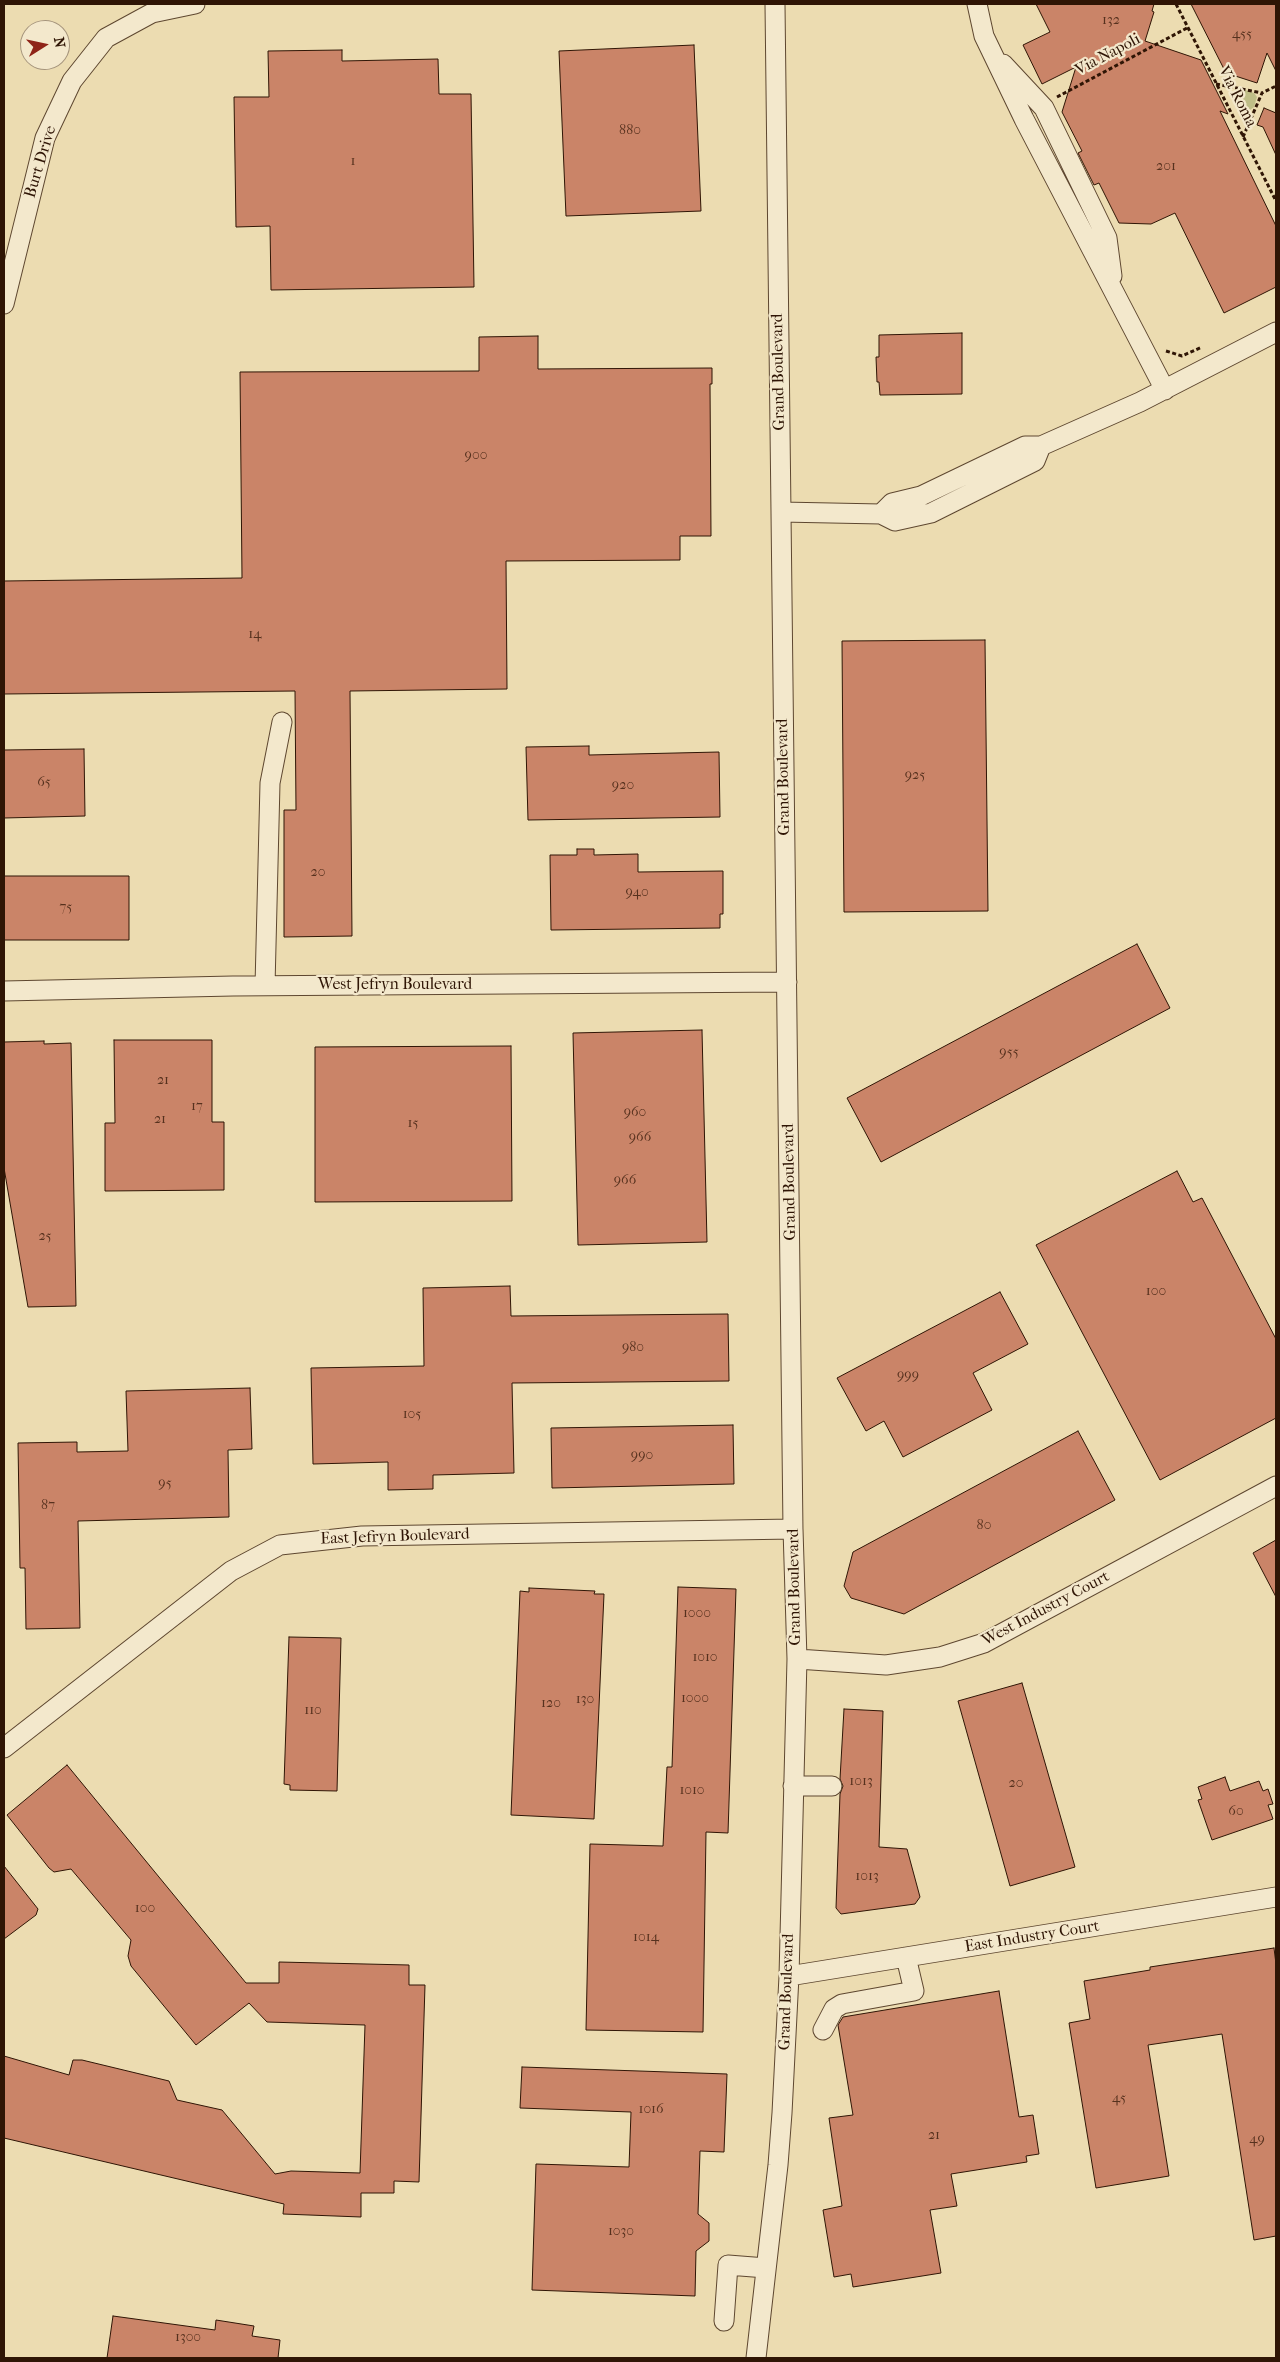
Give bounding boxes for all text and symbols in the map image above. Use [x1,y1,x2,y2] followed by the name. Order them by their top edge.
[1102,13,1120,29] house number: 132
[20,20,70,70] north arrow
[1232,27,1252,43] house number: 455
[1072,30,1144,80] street label: Via Napoli
[50,36,69,49] text: N
[1213,63,1261,131] street label: Via Roma
[619,123,641,139] house number: 880
[21,124,61,200] street label: Burt Drive
[351,154,355,170] house number: 1
[1156,159,1176,175] house number: 201
[768,313,790,431] street label: Grand Boulevard
[465,448,487,464] house number: 900
[248,627,262,643] house number: 14
[773,718,795,836] street label: Grand Boulevard
[905,768,925,784] house number: 925
[37,775,51,791] house number: 65
[612,778,634,794] house number: 920
[311,865,325,881] house number: 20
[625,885,649,901] house number: 940
[60,900,72,916] house number: 75
[318,975,472,995] street label: West Jefryn Boulevard
[999,1045,1019,1061] house number: 955
[157,1073,169,1089] house number: 21
[191,1099,203,1115] house number: 17
[624,1105,646,1121] house number: 960
[154,1112,166,1128] house number: 21
[408,1116,418,1132] house number: 15
[779,1123,801,1241] street label: Grand Boulevard
[629,1130,651,1146] house number: 966
[614,1173,636,1189] house number: 966
[38,1229,52,1245] house number: 25
[1146,1284,1166,1300] house number: 100
[622,1340,644,1356] house number: 980
[897,1368,919,1384] house number: 999
[403,1407,421,1423] house number: 105
[631,1448,653,1464] house number: 990
[158,1476,172,1492] house number: 95
[41,1498,55,1514] house number: 87
[977,1518,991,1534] house number: 80
[320,1525,470,1549] street label: East Jefryn Boulevard
[784,1528,806,1646] street label: Grand Boulevard
[979,1567,1113,1651] street label: West Industry Court
[683,1606,711,1622] house number: 1000
[692,1650,718,1666] house number: 1010
[681,1691,709,1707] house number: 1000
[576,1692,594,1708] house number: 130
[541,1696,561,1712] house number: 120
[304,1703,322,1719] house number: 110
[849,1774,873,1790] house number: 1013
[1009,1776,1023,1792] house number: 20
[679,1783,705,1799] house number: 1010
[1228,1804,1244,1820] house number: 60
[855,1869,879,1885] house number: 1013
[135,1901,155,1917] house number: 100
[963,1917,1101,1957] street label: East Industry Court
[633,1930,659,1946] house number: 1014
[775,1933,799,2051] street label: Grand Boulevard
[1112,2091,1126,2107] house number: 45
[638,2102,664,2118] house number: 1016
[928,2128,940,2144] house number: 21
[1249,2132,1265,2148] house number: 49
[608,2224,634,2240] house number: 1030
[175,2330,201,2346] house number: 1300

